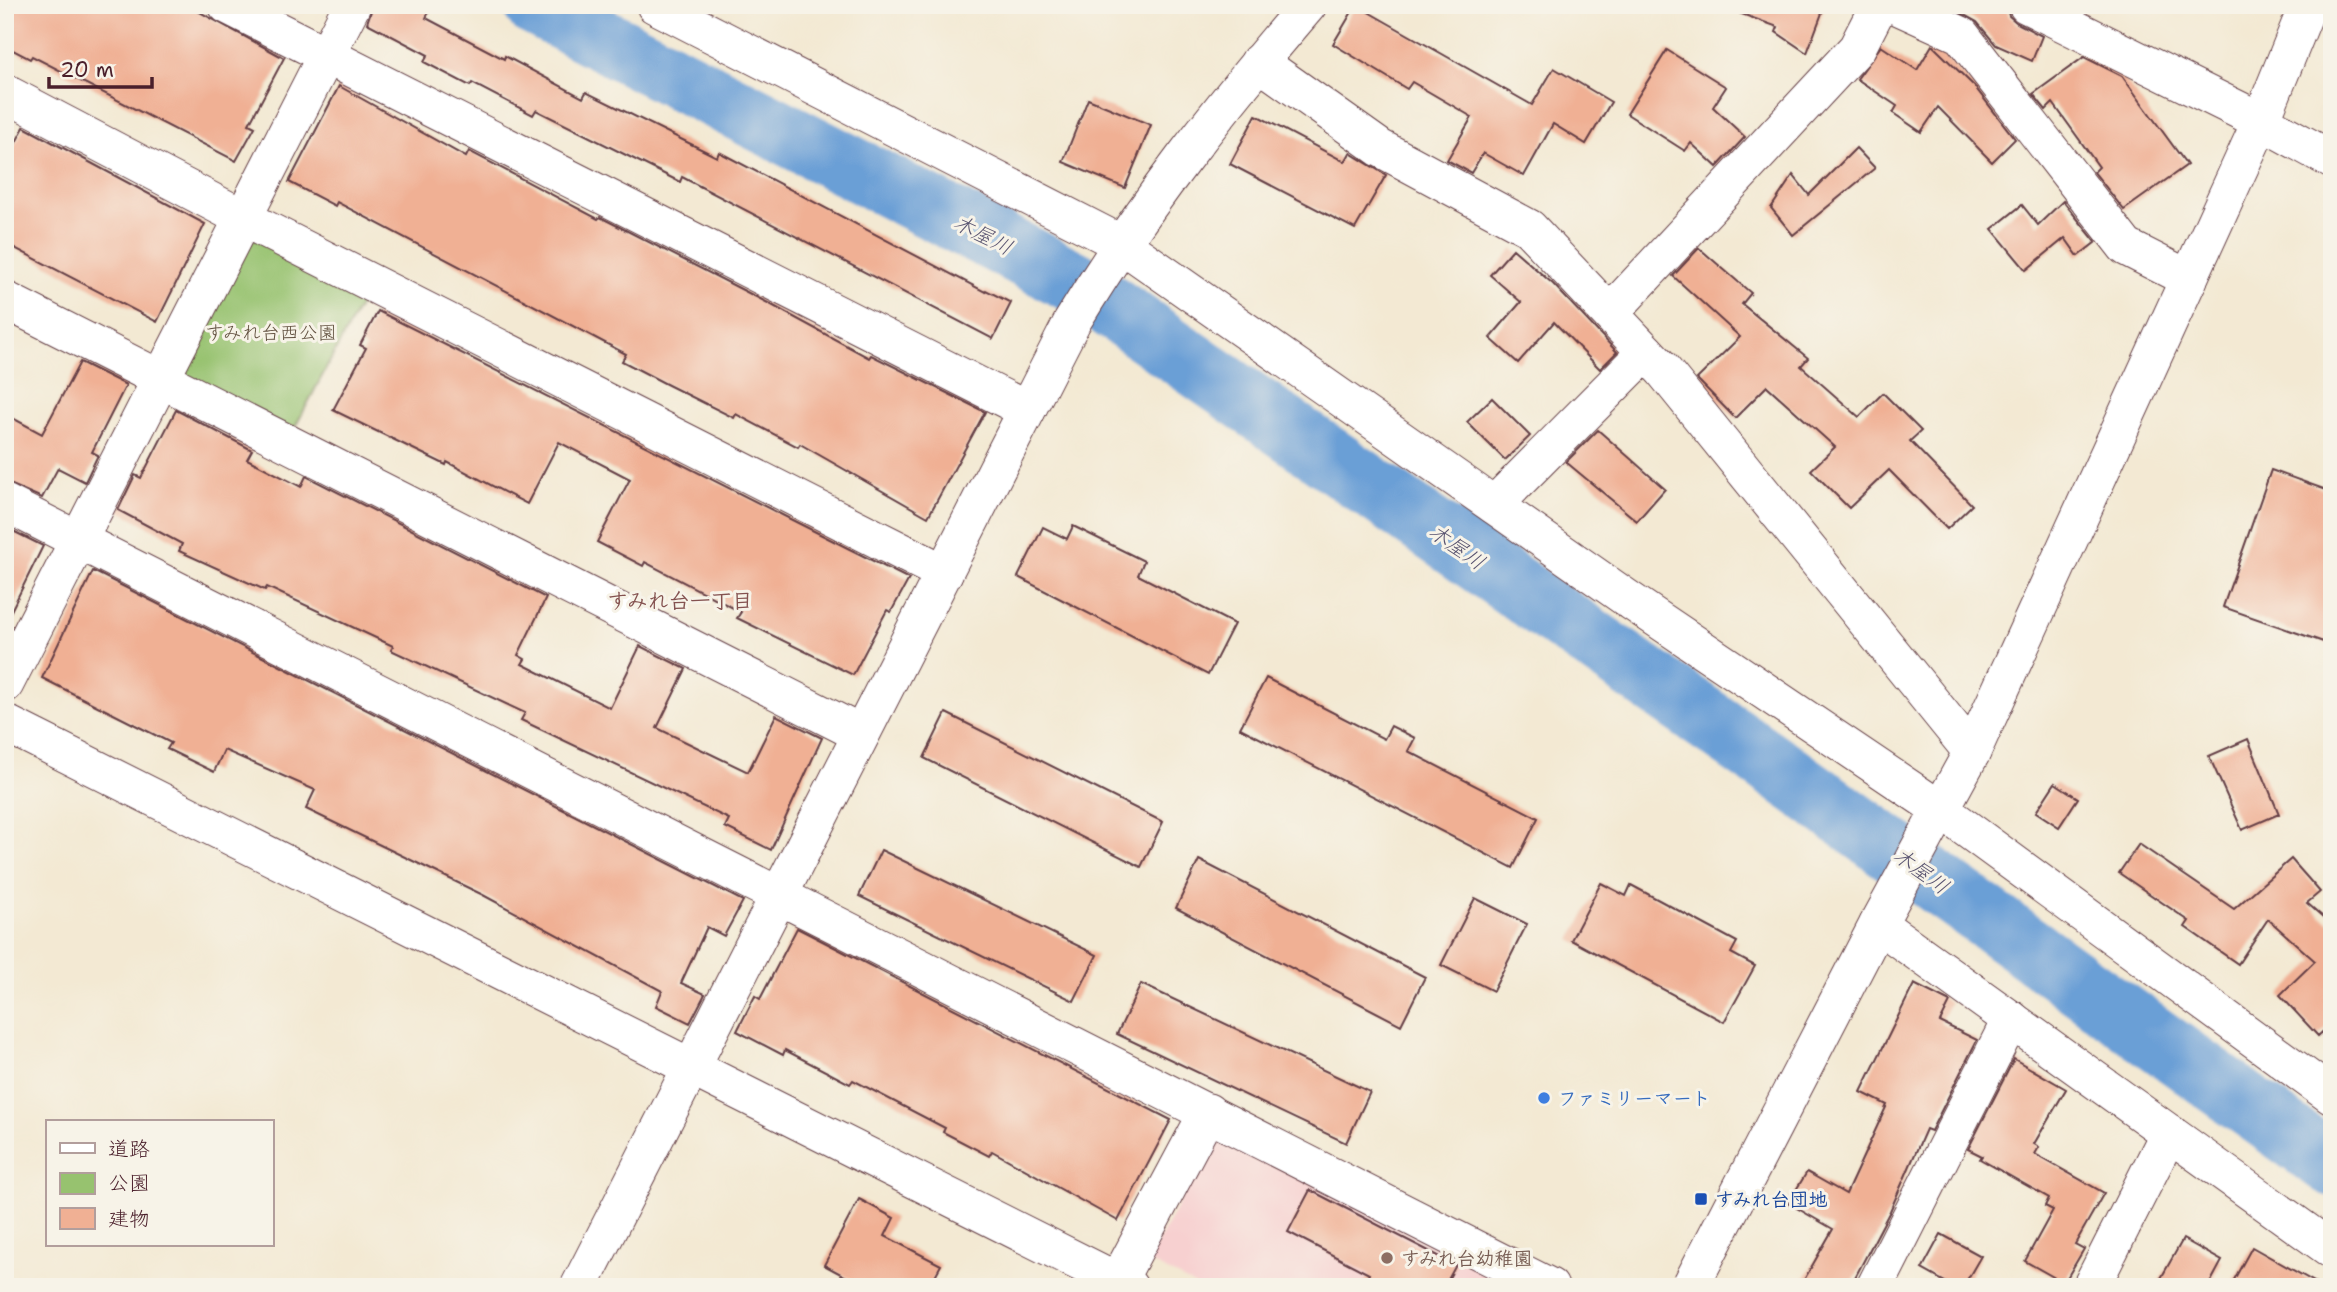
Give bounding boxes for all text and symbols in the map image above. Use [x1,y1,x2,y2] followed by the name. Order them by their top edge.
[49,46,152,90] scale bar
[60,56,114,84] text: 20 m
[949,208,1017,262] water label: 木屋川
[205,320,337,345] park label: すみれ台西公園
[1423,517,1491,577] water label: 木屋川
[607,587,753,615] district label: すみれ台一丁目
[1887,841,1955,901] water label: 木屋川
[1558,1086,1711,1111] place label: ファミリーマート
[1536,1090,1552,1106] marker: ファミリーマート
[46,1120,273,1246] legend
[108,1135,150,1163] text: 道路
[108,1169,150,1197] text: 公園
[1715,1187,1827,1212] place label: すみれ台団地
[1693,1191,1709,1207] marker: すみれ台団地
[108,1205,150,1233] text: 建物
[1401,1246,1532,1271] place label: すみれ台幼稚園
[1379,1250,1395,1266] marker: すみれ台幼稚園

